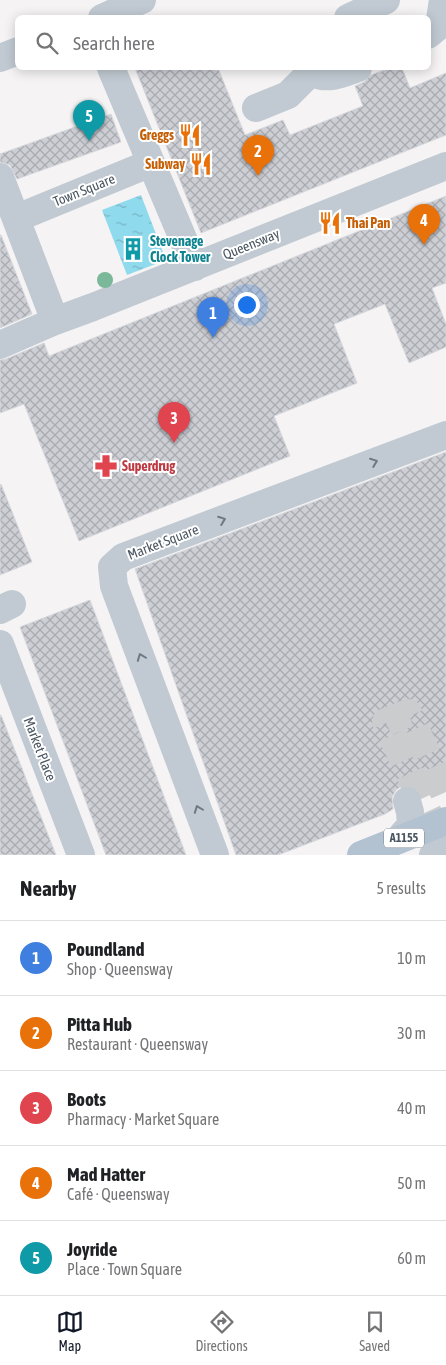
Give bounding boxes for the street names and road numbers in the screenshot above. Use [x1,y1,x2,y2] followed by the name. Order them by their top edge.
[51,170,117,210] street label: Town Square
[220,225,282,263] street label: Queensway
[125,521,201,563] street label: Market Square
[21,715,59,783] street label: Market Place
[384,828,424,848] road number: A1155

